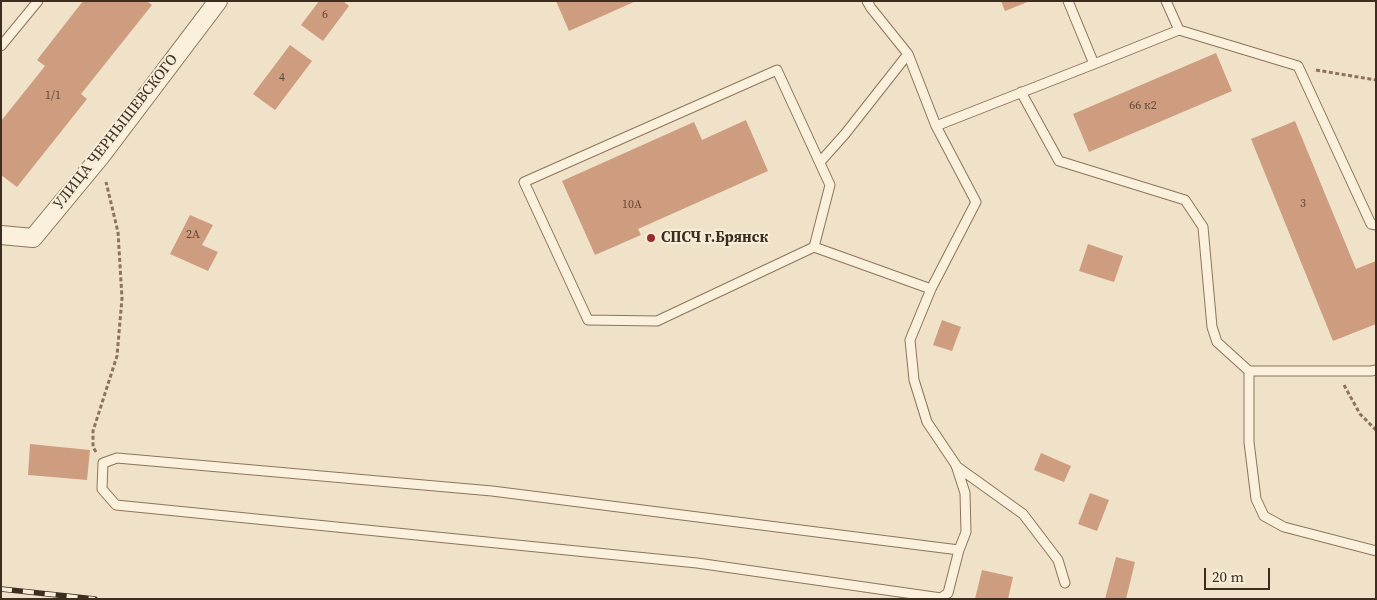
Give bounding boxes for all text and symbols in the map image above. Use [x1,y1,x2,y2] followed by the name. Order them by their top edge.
[322,8,328,22] house number: 6
[50,51,182,213] street label: УЛИЦА ЧЕРНЫШЕВСКОГО
[279,71,285,85] house number: 4
[45,89,61,103] house number: 1/1
[1129,99,1157,113] house number: 66 к2
[1300,197,1306,211] house number: 3
[622,198,642,212] house number: 10А
[186,228,200,242] house number: 2А
[661,229,768,247] place label: СПСЧ г.Брянск
[645,232,657,244] marker: СПСЧ г.Брянск
[1207,558,1273,590] scale bar
[1212,566,1244,587] text: 20 m

